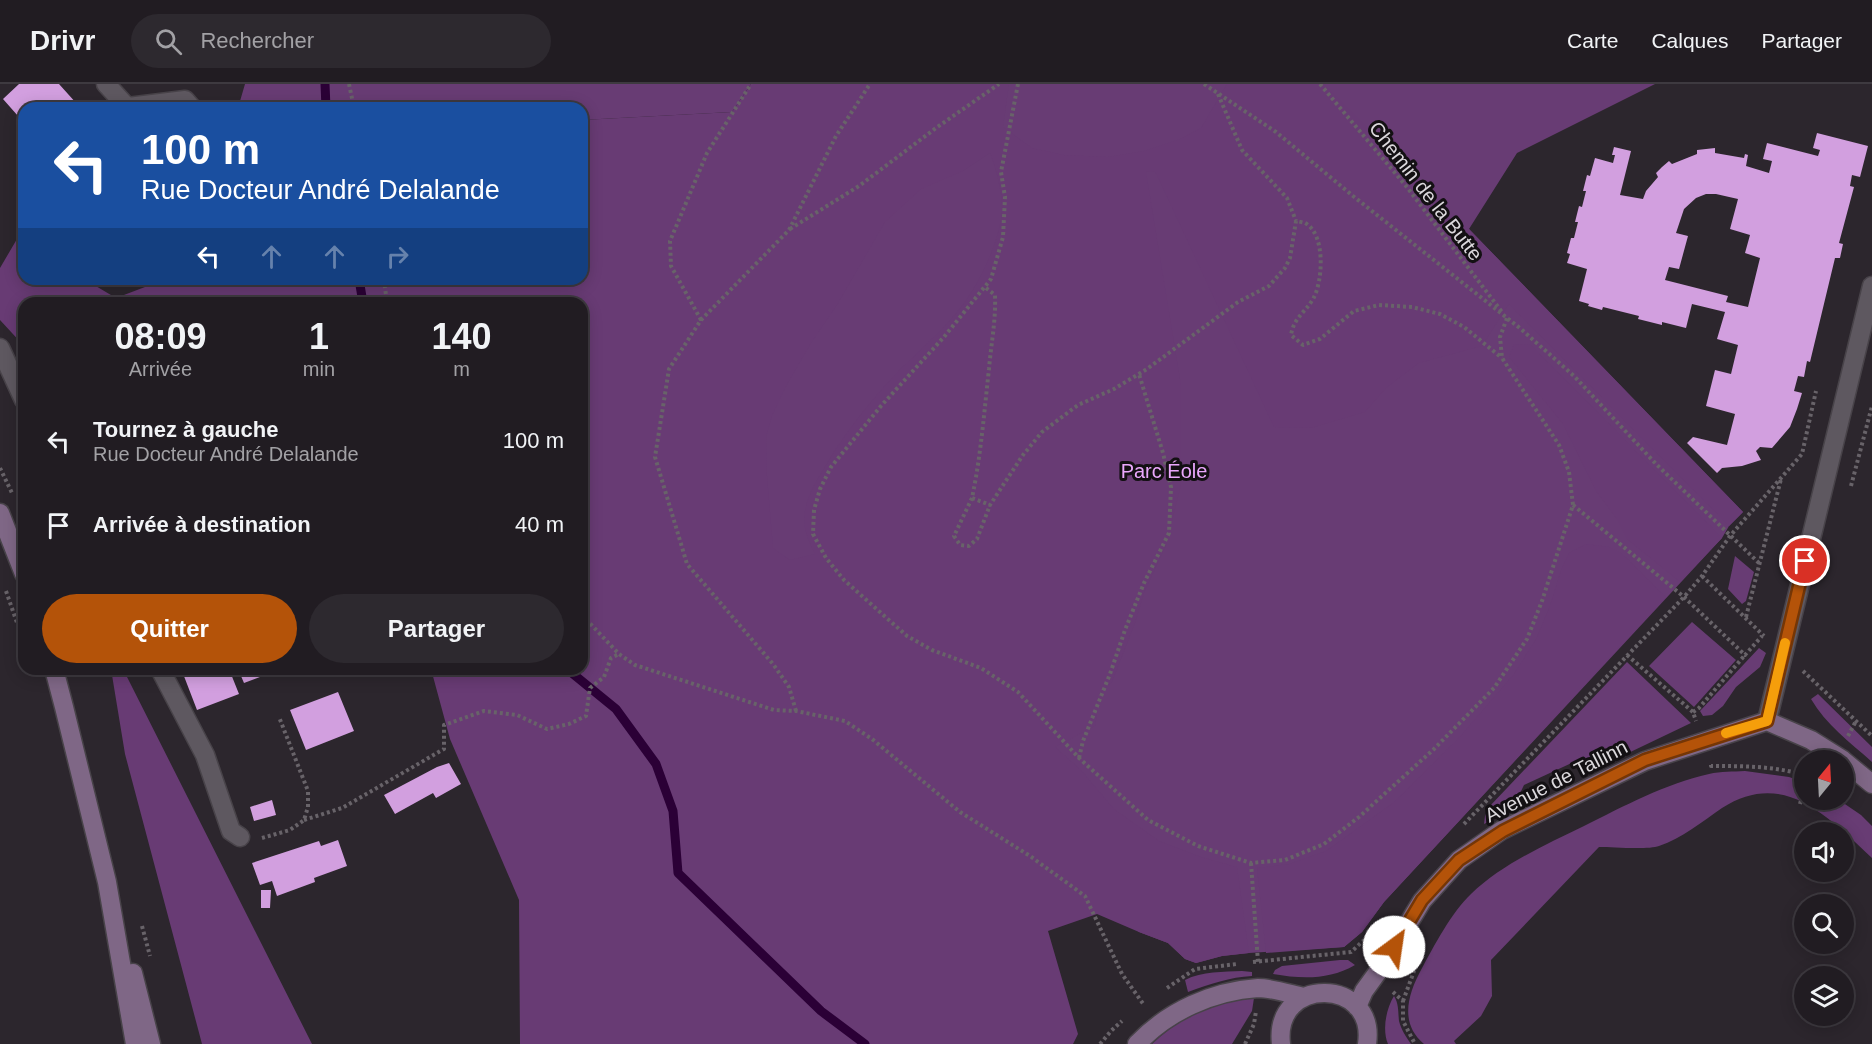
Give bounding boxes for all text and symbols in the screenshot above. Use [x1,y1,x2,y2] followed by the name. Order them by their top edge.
[131,14,551,68] search box
[30,25,95,56] text: Drivr
[152,25,185,58] icon: search
[200,28,314,53] text: Rechercher
[1567,29,1618,52] text: Carte
[1651,29,1728,52] text: Calques
[1761,29,1842,52] text: Partager
[1365,117,1487,265] street label: Chemin de la Butte
[42,126,120,204] icon: left
[141,126,260,173] text: 100 m
[141,175,500,205] text: Rue Docteur André Delalande
[192,240,225,273] icon: left
[255,240,288,273] icon: ahead
[318,240,351,273] icon: ahead
[381,240,414,273] icon: right
[114,316,206,357] text: 08:09
[309,316,329,357] text: 1
[431,316,492,357] text: 140
[129,358,192,380] text: Arrivée
[303,358,335,380] text: min
[453,358,470,380] text: m
[93,417,278,442] text: Tournez à gauche
[42,425,75,458] icon: left
[503,428,564,453] text: 100 m
[93,443,359,465] text: Rue Docteur André Delalande
[1121,460,1207,482] park label: Parc Éole
[42,509,75,542] icon: arrive
[93,512,311,537] text: Arrivée à destination
[515,512,564,537] text: 40 m
[1779,535,1830,586] pin
[1788,544,1821,577] icon: arrive
[42,594,297,663] button: Quitter
[309,594,564,663] button: Partager
[1481,736,1631,826] street label: Avenue de Tallinn
[1794,750,1854,810] north arrow
[1794,750,1854,1026] map controls
[1794,822,1854,882] button: sound
[1794,894,1854,954] button: search
[1362,915,1426,979] position arrow
[1794,966,1854,1026] button: layers

